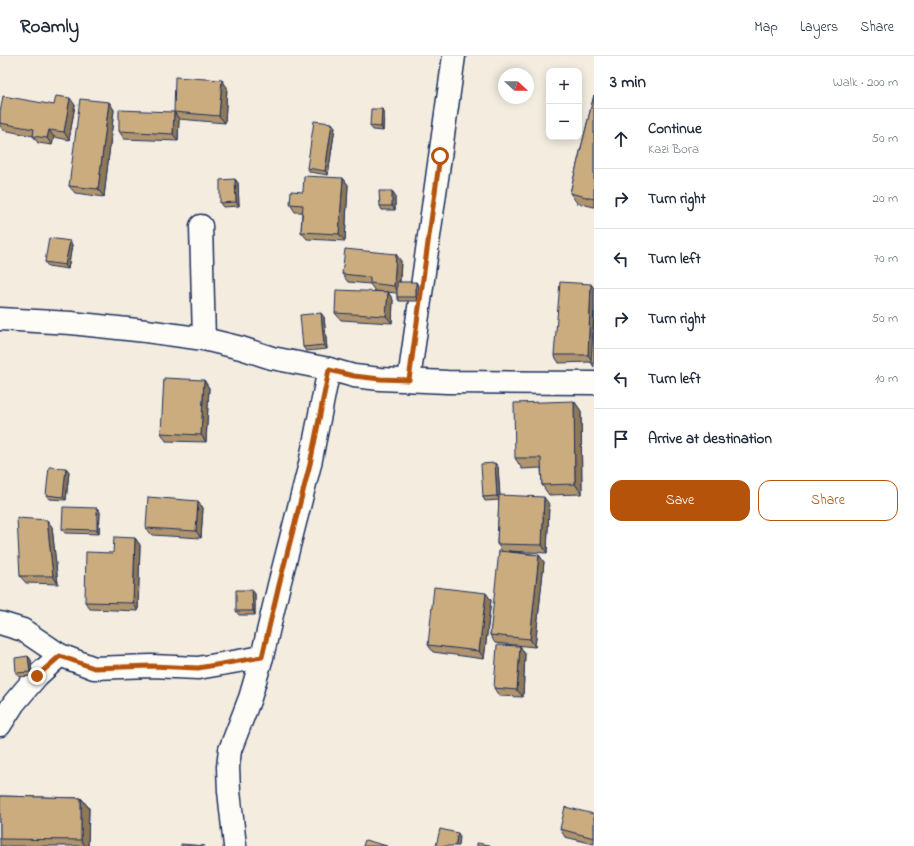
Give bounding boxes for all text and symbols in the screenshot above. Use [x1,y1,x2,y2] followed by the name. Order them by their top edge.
[20,14,79,41] text: Roamly
[754,17,778,38] text: Map
[800,17,838,38] text: Layers
[860,17,894,38] text: Share
[498,68,534,104] north arrow
[546,68,582,140] map controls
[546,68,582,104] button: +
[610,70,646,95] text: 3 min
[833,73,898,92] text: Walk · 200 m
[546,104,582,140] button: −
[648,118,702,140] text: Continue
[610,128,632,150] icon: ahead
[872,129,898,148] text: 50 m
[648,140,699,159] text: Kazi Bora
[431,147,449,165] route start
[610,188,632,210] icon: right
[648,188,706,210] text: Turn right
[873,189,898,208] text: 20 m
[610,248,632,270] icon: left
[648,248,701,270] text: Turn left
[874,249,898,268] text: 70 m
[610,308,632,330] icon: right
[648,308,706,330] text: Turn right
[872,309,898,328] text: 50 m
[610,368,632,390] icon: left
[648,368,701,390] text: Turn left
[875,369,898,388] text: 10 m
[610,428,632,450] icon: arrive
[648,428,772,450] text: Arrive at destination
[610,480,750,521] button: Save
[758,480,898,521] button: Share
[28,667,46,685] route end

